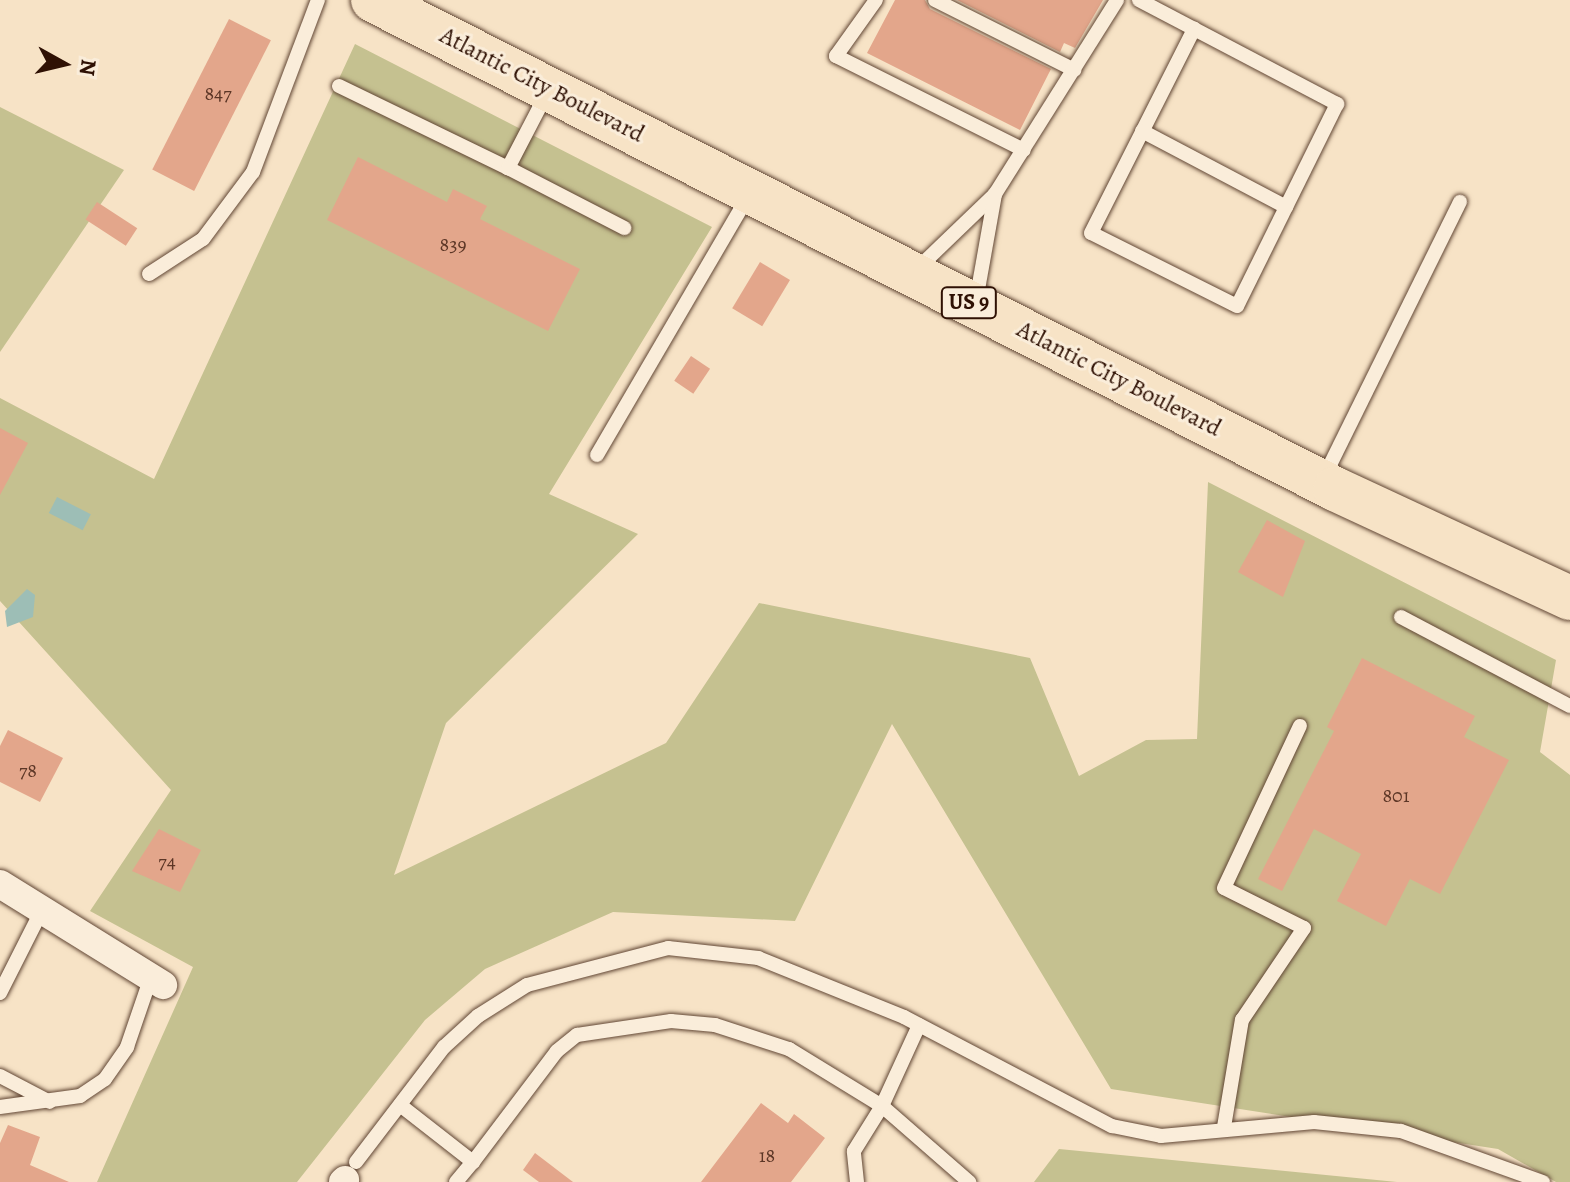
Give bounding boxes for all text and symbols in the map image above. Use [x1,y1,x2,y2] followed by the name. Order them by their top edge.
[435,21,649,149] street label: Atlantic City Boulevard
[24,24,104,104] north arrow
[72,57,104,77] text: N
[204,81,232,105] house number: 847
[439,232,467,256] house number: 839
[939,285,999,321] road number: US 9
[1012,315,1226,443] street label: Atlantic City Boulevard
[19,758,37,782] house number: 78
[1382,783,1410,807] house number: 801
[158,849,176,873] house number: 74
[759,1143,775,1167] house number: 18

